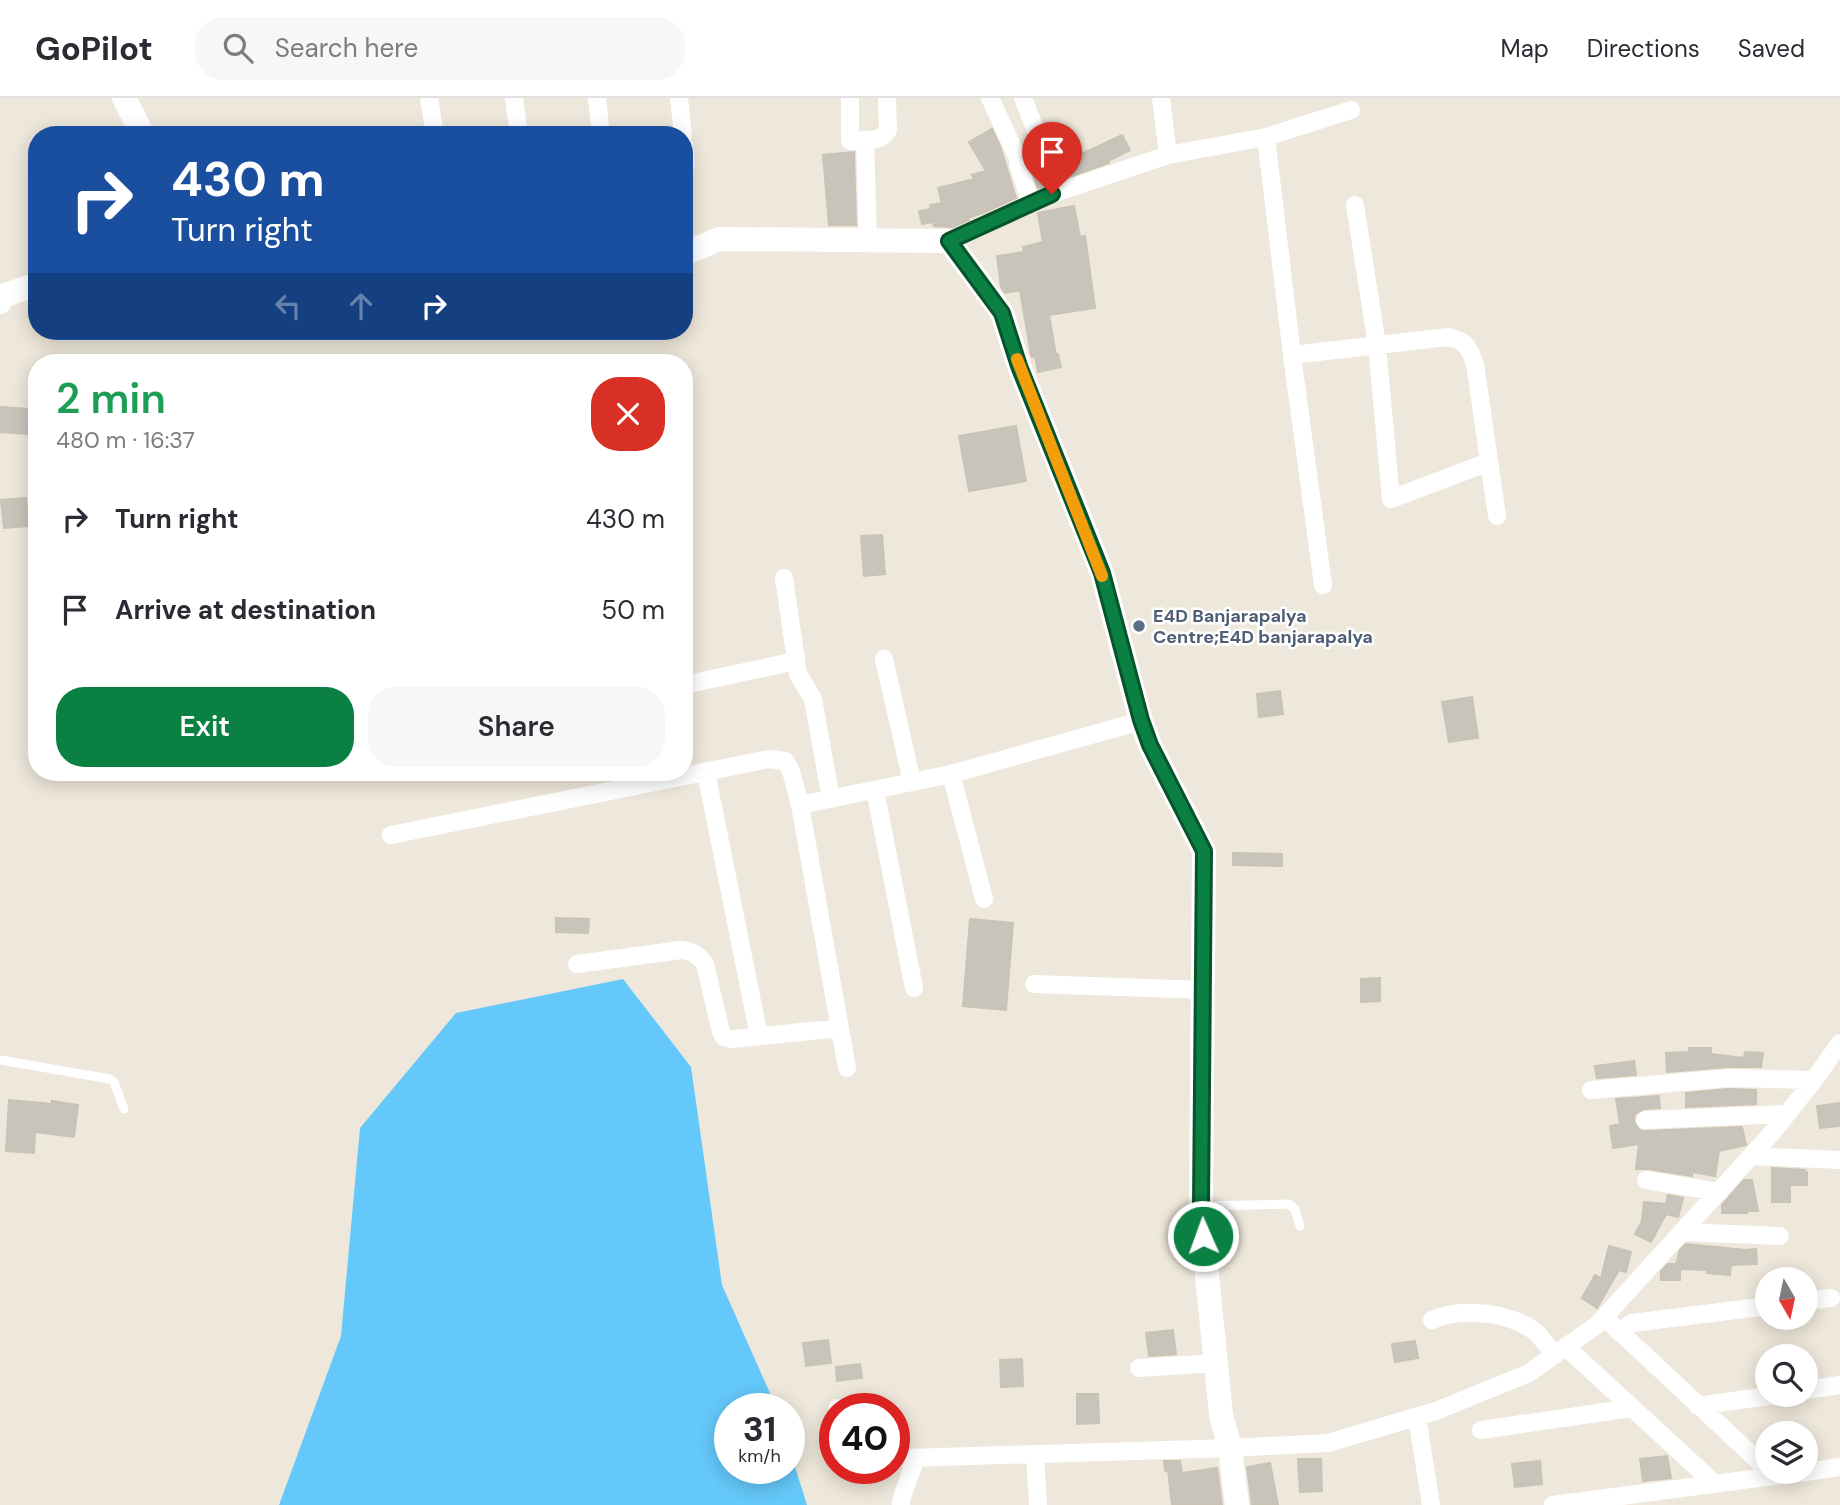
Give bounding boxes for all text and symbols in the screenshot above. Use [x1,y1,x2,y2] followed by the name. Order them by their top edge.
[195,17,685,80] search box
[35,27,153,70] text: GoPilot
[219,29,257,67] icon: search
[275,31,418,65] text: Search here
[1501,33,1549,64] text: Map
[1587,33,1700,64] text: Directions
[1738,33,1805,64] text: Saved
[1022,122,1082,194] pin
[1033,133,1071,171] icon: arrive
[171,147,325,211] text: 430 m
[56,154,147,245] icon: right
[171,209,313,251] text: Turn right
[269,287,307,325] icon: left
[342,287,380,325] icon: ahead
[415,287,453,325] icon: right
[56,371,166,426] text: 2 min
[591,377,665,451] button: close
[56,425,195,455] text: 480 m · 16:37
[56,500,94,538] icon: right
[115,502,239,536] text: Turn right
[586,502,665,536] text: 430 m
[56,591,94,629] icon: arrive
[115,593,376,627] text: Arrive at destination
[601,593,665,627] text: 50 m
[1153,604,1373,649] place label: E4D Banjarapalya Centre;E4D banjarapalya
[1131,618,1147,634] marker: E4D Banjarapalya Centre;E4D banjarapalya
[56,687,354,767] button: Exit
[368,687,665,767] button: Share
[1166,1199,1240,1273] position arrow
[1755,1267,1818,1330] north arrow
[1755,1267,1818,1484] map controls
[1755,1344,1818,1407] button: search
[819,1393,910,1484] speed limit sign: 40
[743,1406,776,1452] text: 31
[1755,1421,1818,1484] button: layers
[738,1444,781,1468] text: km/h

